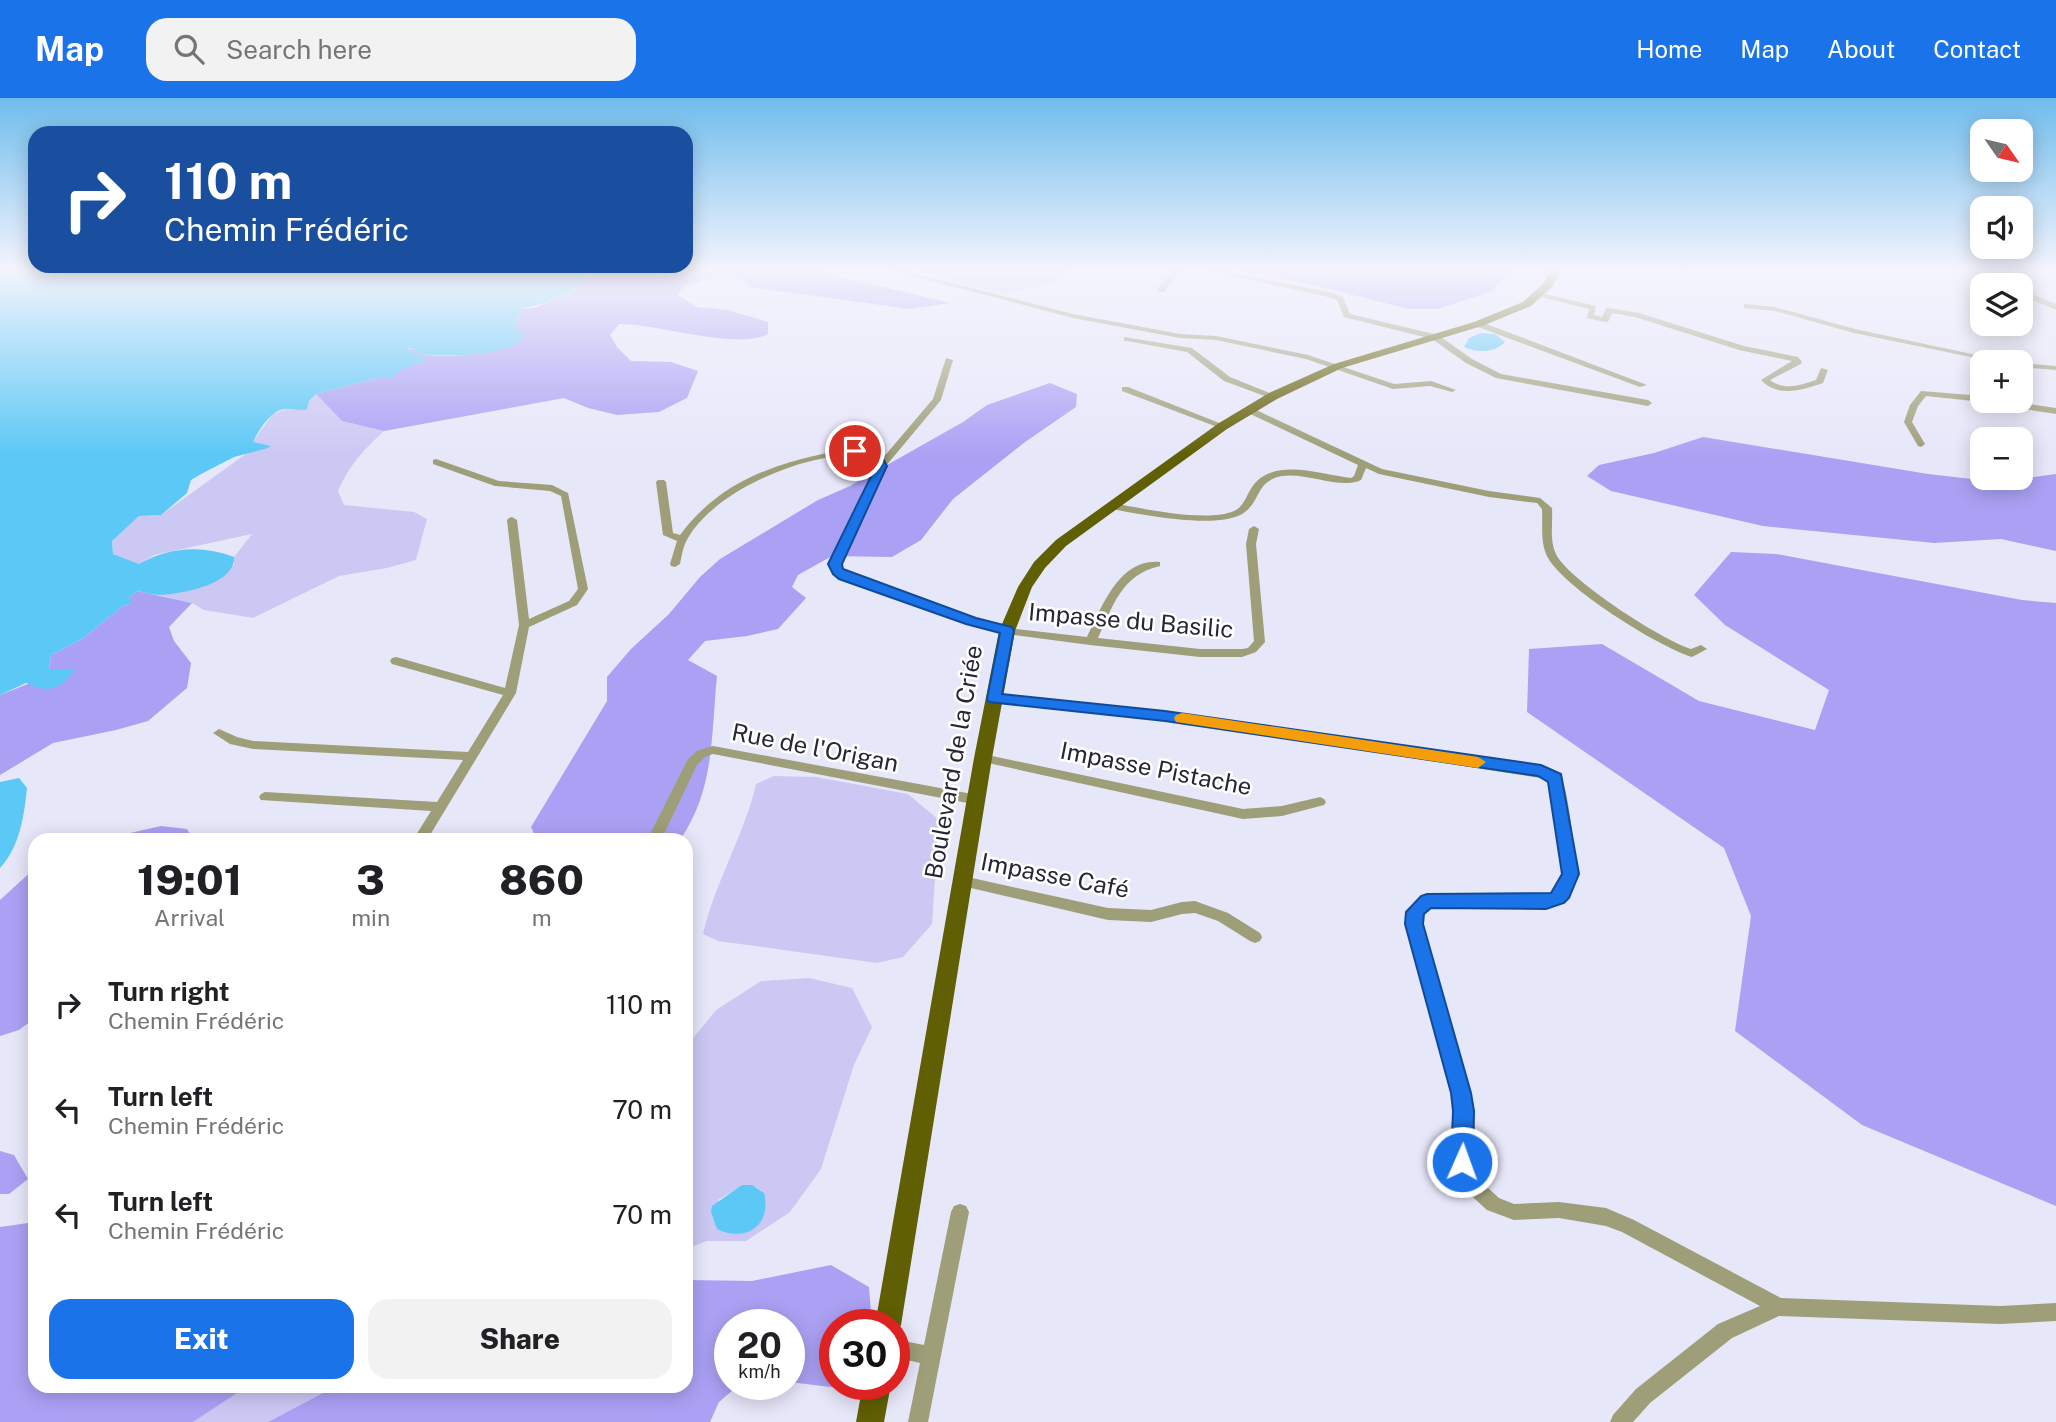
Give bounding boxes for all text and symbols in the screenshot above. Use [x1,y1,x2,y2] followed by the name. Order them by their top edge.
[146,18,636,81] search box
[35,30,104,68] text: Map
[170,30,208,68] icon: search
[226,34,372,65] text: Search here
[1636,35,1702,63] text: Home
[1740,35,1789,63] text: Map
[1827,35,1895,63] text: About
[1933,35,2021,63] text: Contact
[1970,119,2034,182] north arrow
[1970,119,2033,490] map controls
[164,152,292,210] text: 110 m
[49,154,140,245] icon: right
[1970,196,2033,259] button: sound
[164,211,409,248] text: Chemin Frédéric
[1970,273,2033,336] button: layers
[1970,350,2033,413] button: +
[825,421,885,481] pin
[1970,427,2033,490] button: −
[836,432,874,470] icon: arrive
[1027,597,1235,643] street label: Impasse du Basilic
[919,643,987,881] street label: Boulevard de la Criée
[730,717,901,777] street label: Rue de l'Origan
[1058,736,1254,800] street label: Impasse Pistache
[979,847,1132,903] street label: Impasse Café
[137,855,242,904] text: 19:01
[356,855,385,904] text: 3
[499,855,584,904] text: 860
[154,904,225,931] text: Arrival
[351,904,390,931] text: min
[532,904,552,931] text: m
[108,976,230,1007] text: Turn right
[49,986,87,1024] icon: right
[606,989,672,1020] text: 110 m
[108,1007,284,1034] text: Chemin Frédéric
[108,1081,213,1112] text: Turn left
[49,1091,87,1129] icon: left
[612,1094,672,1125] text: 70 m
[108,1112,284,1139] text: Chemin Frédéric
[1425,1125,1499,1199] position arrow
[108,1186,213,1217] text: Turn left
[49,1196,87,1234] icon: left
[612,1199,672,1230] text: 70 m
[108,1217,284,1244] text: Chemin Frédéric
[49,1299,354,1379] button: Exit
[368,1299,672,1379] button: Share
[819,1309,910,1400] speed limit sign: 30
[737,1325,782,1366] text: 20
[738,1361,781,1382] text: km/h

